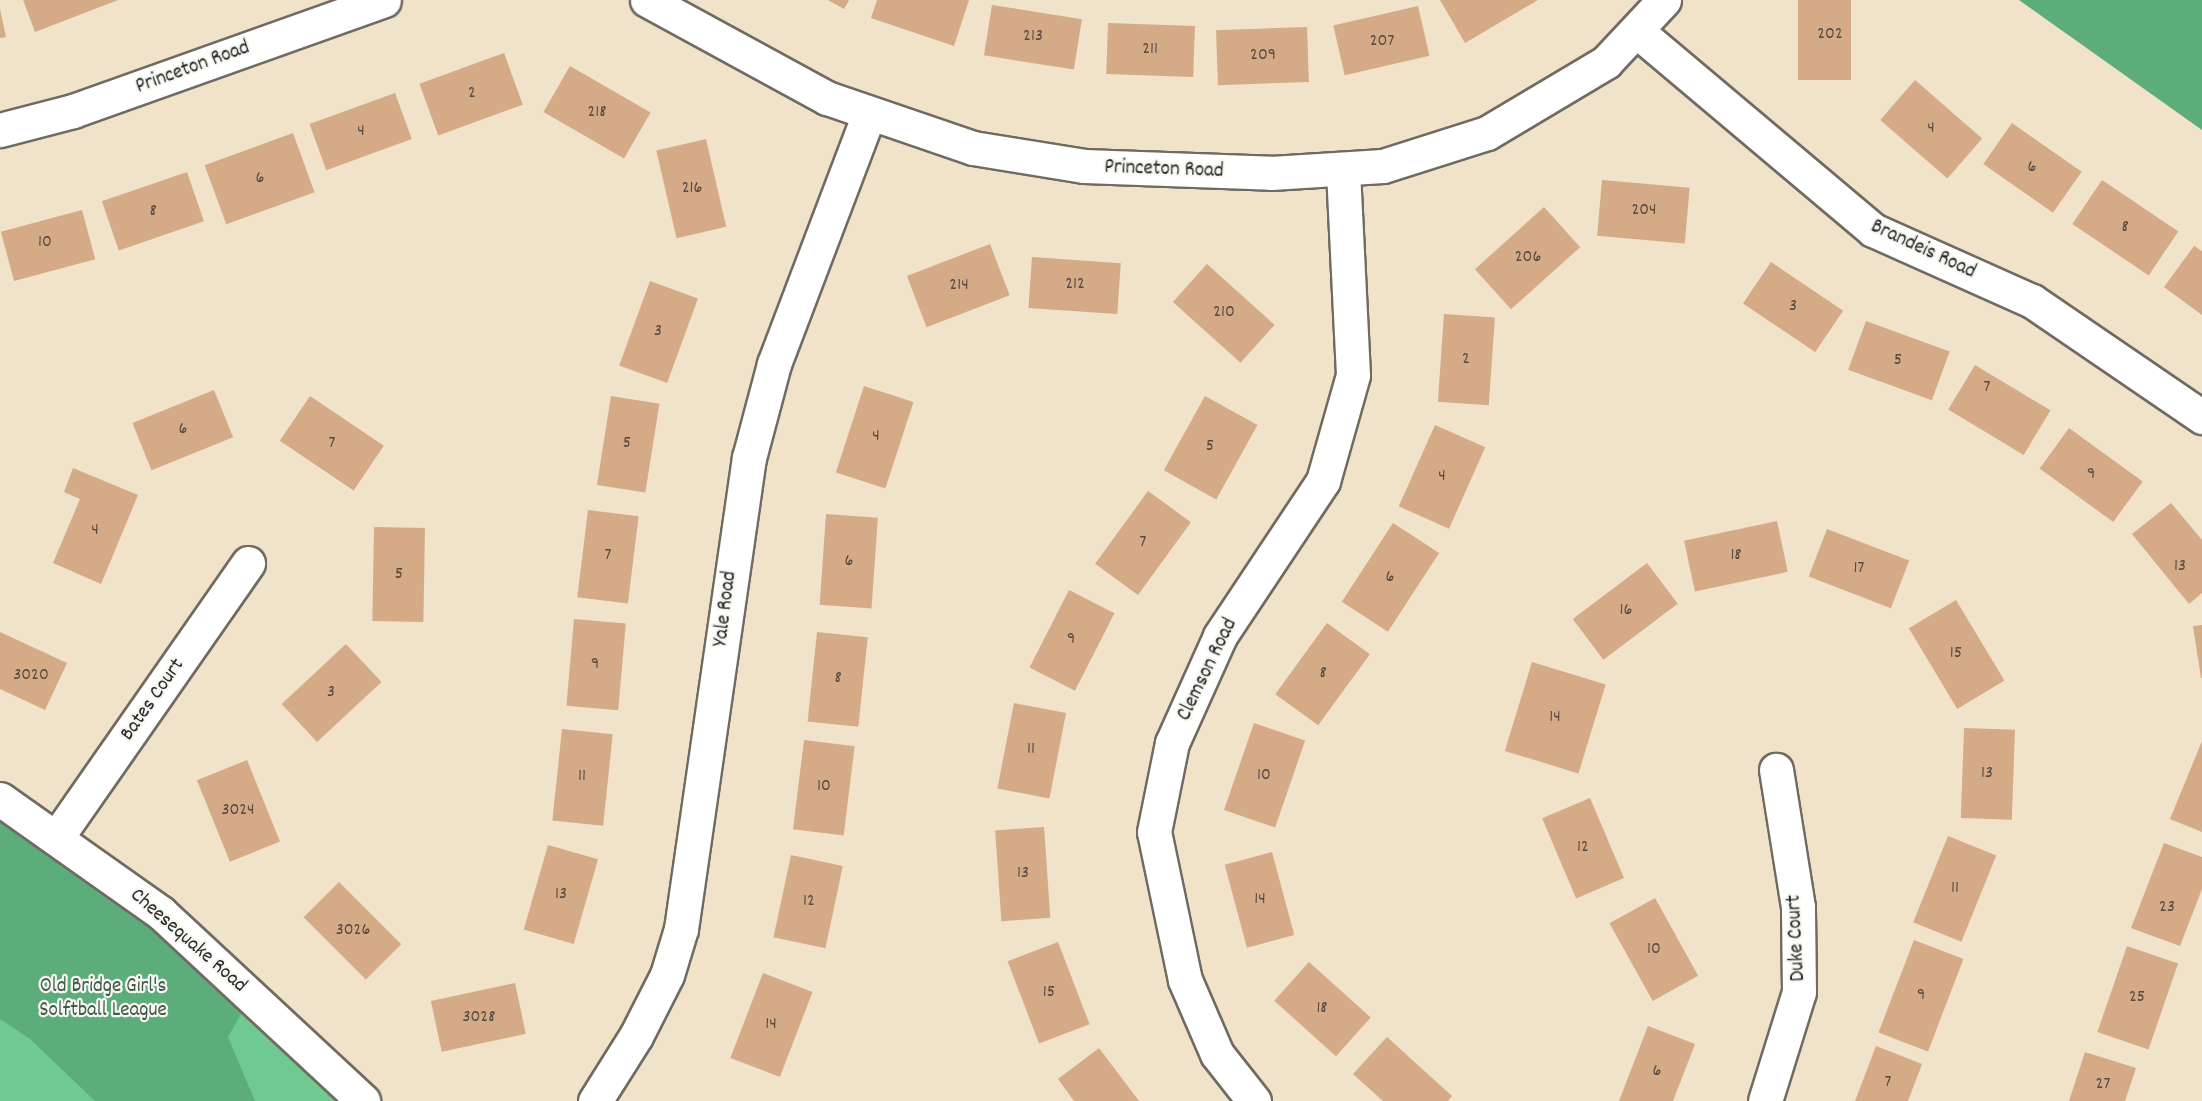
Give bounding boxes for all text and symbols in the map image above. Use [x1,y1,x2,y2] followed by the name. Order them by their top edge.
[1817,24,1843,46] house number: 202
[1023,26,1043,48] house number: 213
[1370,31,1394,53] house number: 207
[133,36,253,100] street label: Princeton Road
[1142,39,1158,61] house number: 211
[1250,45,1276,67] house number: 209
[468,83,476,105] house number: 2
[587,102,607,124] house number: 218
[1927,118,1935,140] house number: 4
[357,121,365,143] house number: 4
[1104,155,1224,185] street label: Princeton Road
[2028,157,2036,179] house number: 6
[256,168,264,190] house number: 6
[682,178,702,200] house number: 216
[1631,200,1657,222] house number: 204
[149,201,157,223] house number: 8
[1866,215,1980,285] street label: Brandeis Road
[2121,217,2129,239] house number: 8
[38,232,52,254] house number: 10
[1515,247,1541,269] house number: 206
[1065,274,1085,296] house number: 212
[949,275,969,297] house number: 214
[1789,296,1797,318] house number: 3
[1213,302,1235,324] house number: 210
[654,321,662,343] house number: 3
[1462,349,1470,371] house number: 2
[1894,350,1902,372] house number: 5
[1984,377,1990,399] house number: 7
[179,419,187,441] house number: 6
[872,426,880,448] house number: 4
[329,433,335,455] house number: 7
[623,433,631,455] house number: 5
[1206,436,1214,458] house number: 5
[2087,464,2095,486] house number: 9
[1438,466,1446,488] house number: 4
[91,520,99,542] house number: 4
[1140,532,1146,554] house number: 7
[605,545,611,567] house number: 7
[1730,545,1742,567] house number: 18
[845,551,853,573] house number: 6
[2174,556,2186,578] house number: 13
[1854,558,1864,580] house number: 17
[395,564,403,586] house number: 5
[1386,567,1394,589] house number: 6
[709,570,743,648] street label: Yale Road
[1620,600,1632,622] house number: 16
[1172,615,1244,725] street label: Clemson Road
[1067,629,1075,651] house number: 9
[1950,643,1962,665] house number: 15
[116,654,190,746] street label: Bates Court
[591,654,599,676] house number: 9
[1319,663,1327,685] house number: 8
[13,665,49,687] house number: 3020
[834,668,842,690] house number: 8
[327,682,335,704] house number: 3
[1549,707,1561,729] house number: 14
[1027,739,1035,761] house number: 11
[1981,763,1993,785] house number: 13
[1257,765,1271,787] house number: 10
[578,766,586,788] house number: 11
[817,776,831,798] house number: 10
[221,800,255,822] house number: 3024
[1577,837,1589,859] house number: 12
[1017,863,1029,885] house number: 13
[1951,878,1959,900] house number: 11
[124,883,252,999] street label: Cheesequake Road
[555,884,567,906] house number: 13
[1254,889,1266,911] house number: 14
[803,891,815,913] house number: 12
[1782,894,1812,982] street label: Duke Court
[2159,897,2175,919] house number: 23
[336,920,370,942] house number: 3026
[1647,939,1661,961] house number: 10
[39,974,167,1024] park label: Old Bridge Girl's Solftball League
[1043,982,1055,1004] house number: 15
[1917,985,1925,1007] house number: 9
[2129,987,2145,1009] house number: 25
[1316,998,1328,1020] house number: 18
[463,1007,495,1029] house number: 3028
[765,1014,777,1036] house number: 14
[1653,1061,1661,1083] house number: 6
[1885,1072,1891,1094] house number: 7
[2096,1074,2110,1096] house number: 27

